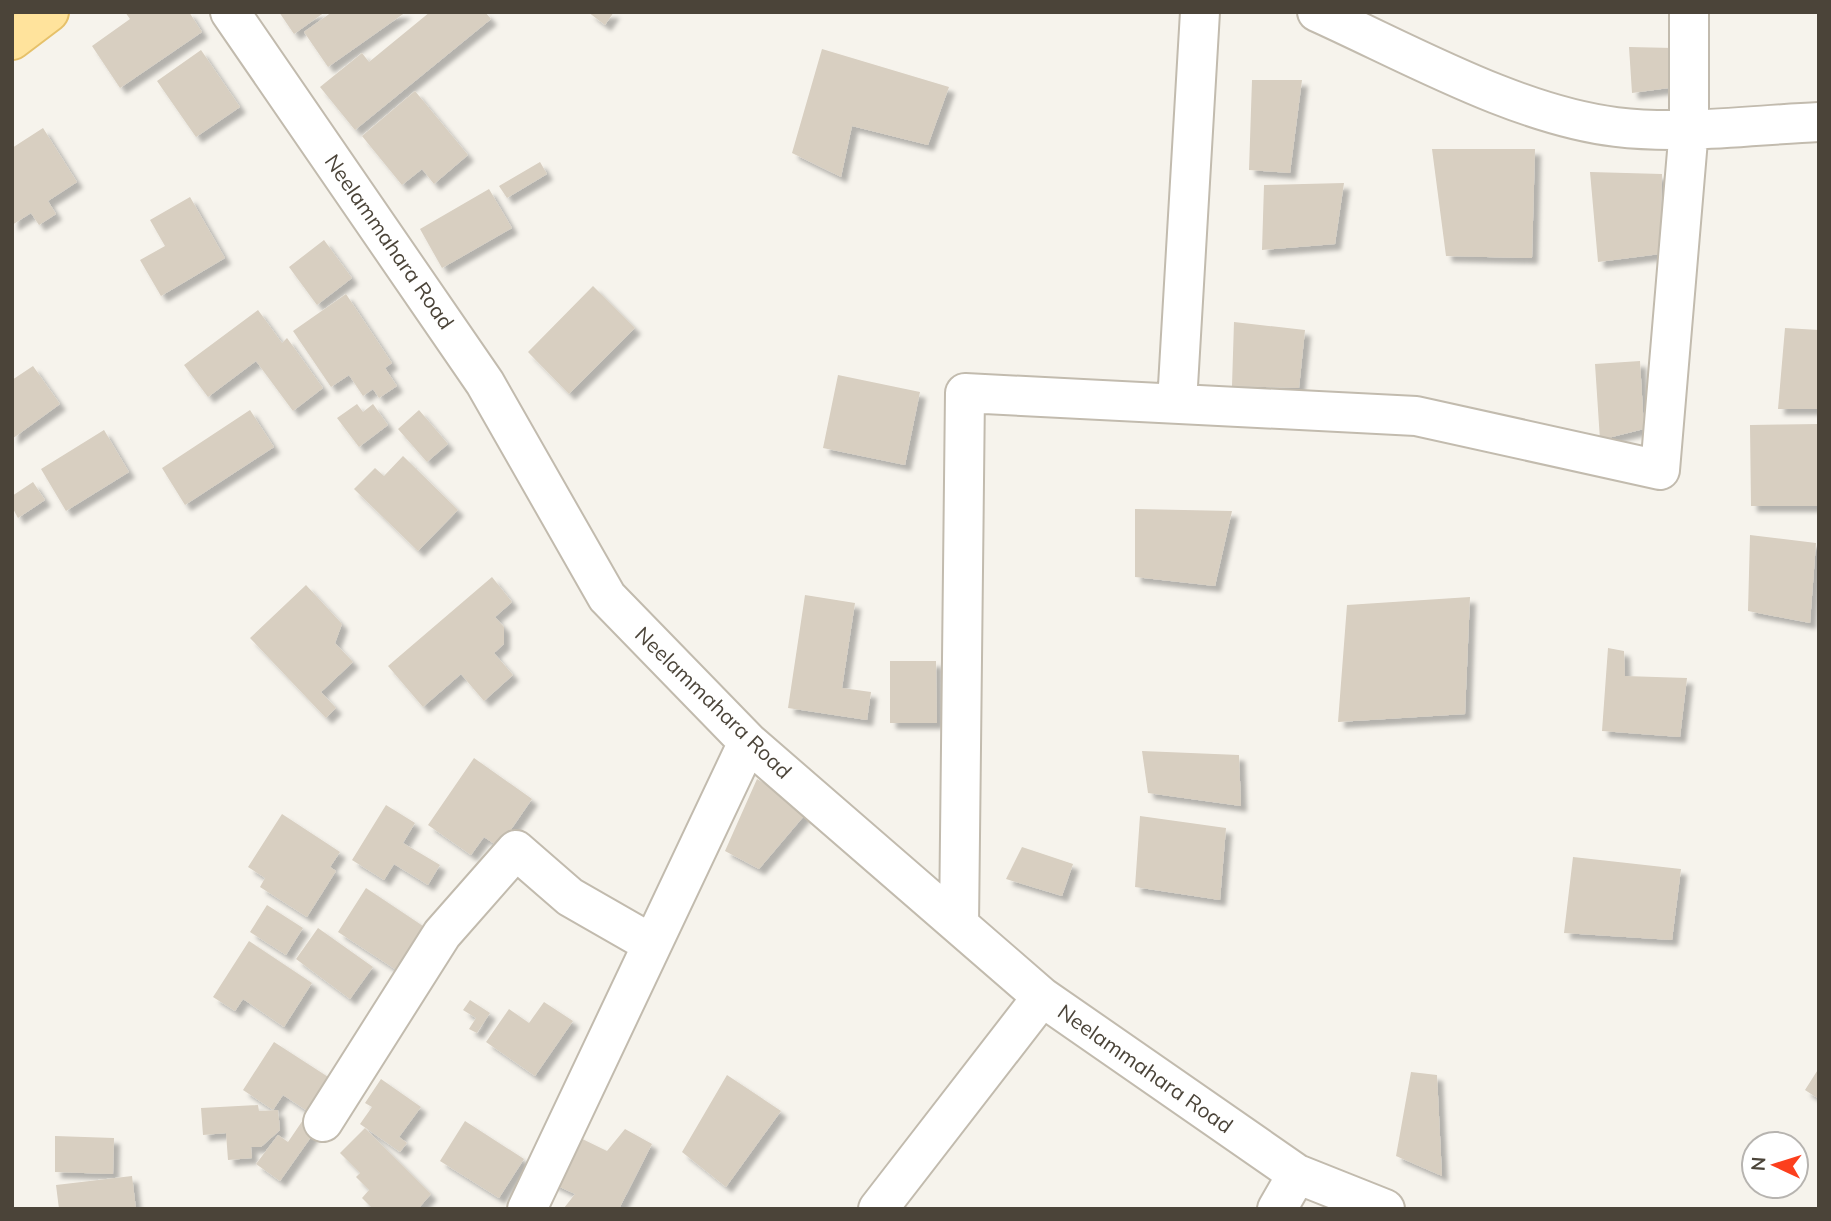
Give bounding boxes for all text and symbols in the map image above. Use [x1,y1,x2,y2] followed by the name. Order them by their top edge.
[320,149,460,334] street label: Neelammahara Road
[630,621,797,784] street label: Neelammahara Road
[1053,998,1238,1138] street label: Neelammahara Road
[1740,1130,1810,1200] north arrow
[1746,1156,1771,1172] text: N

